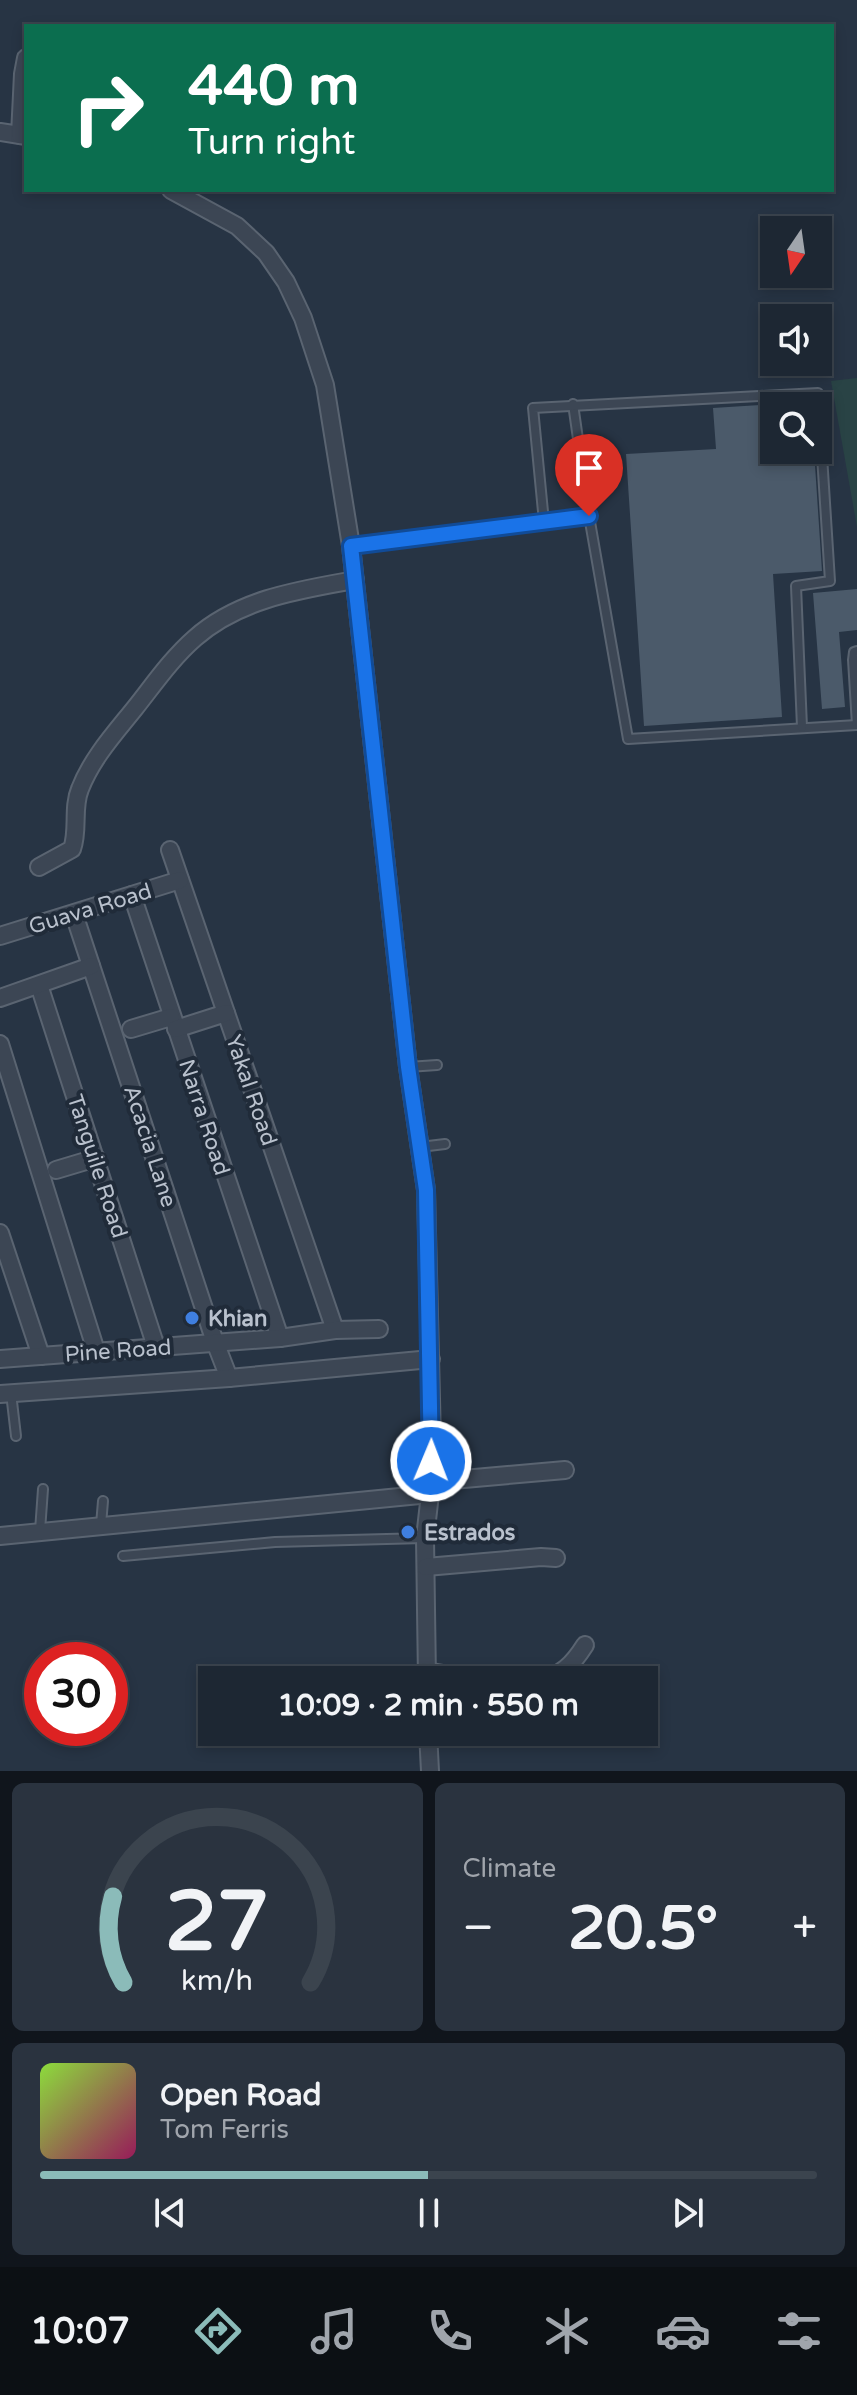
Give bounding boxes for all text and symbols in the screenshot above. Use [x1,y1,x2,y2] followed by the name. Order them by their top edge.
[188,53,359,120] text: 440 m
[56,56,160,160] icon: right
[188,121,355,164] text: Turn right
[760,216,832,288] north arrow
[760,216,832,464] map controls
[760,304,832,376] button: sound
[760,392,832,464] button: search
[555,434,623,516] pin
[567,446,611,490] icon: arrive
[26,878,155,940] street label: Guava Road
[220,1032,282,1149] street label: Yakal Road
[173,1056,235,1179] street label: Narra Road
[118,1082,182,1210] street label: Acacia Lane
[62,1091,132,1241] street label: Tanguile Road
[208,1306,267,1332] place label: Khian
[183,1309,201,1327] marker: Khian
[64,1334,172,1368] street label: Pine Road
[389,1419,473,1503] position arrow
[424,1520,516,1546] place label: Estrados
[399,1523,417,1541] marker: Estrados
[24,1642,128,1746] speed limit sign: 30
[277,1687,579,1724] text: 10:09 · 2 min · 550 m
[463,1853,556,1884] text: Climate
[165,1873,269,1973] text: 27
[568,1893,718,1965] text: 20.5°
[463,1902,494,1955] text: −
[792,1902,817,1955] text: +
[181,1964,253,1998] text: km/h
[160,2077,321,2114] text: Open Road
[160,2114,289,2145] text: Tom Ferris
[148,2191,192,2235] icon: previous
[407,2191,451,2235] icon: pause
[666,2191,710,2235] icon: next
[190,2303,246,2359] icon: directions
[306,2303,362,2359] icon: music
[422,2303,478,2359] icon: phone
[539,2303,595,2359] icon: climate
[655,2303,711,2359] icon: car
[771,2303,827,2359] icon: filters
[30,2310,130,2353] text: 10:07

